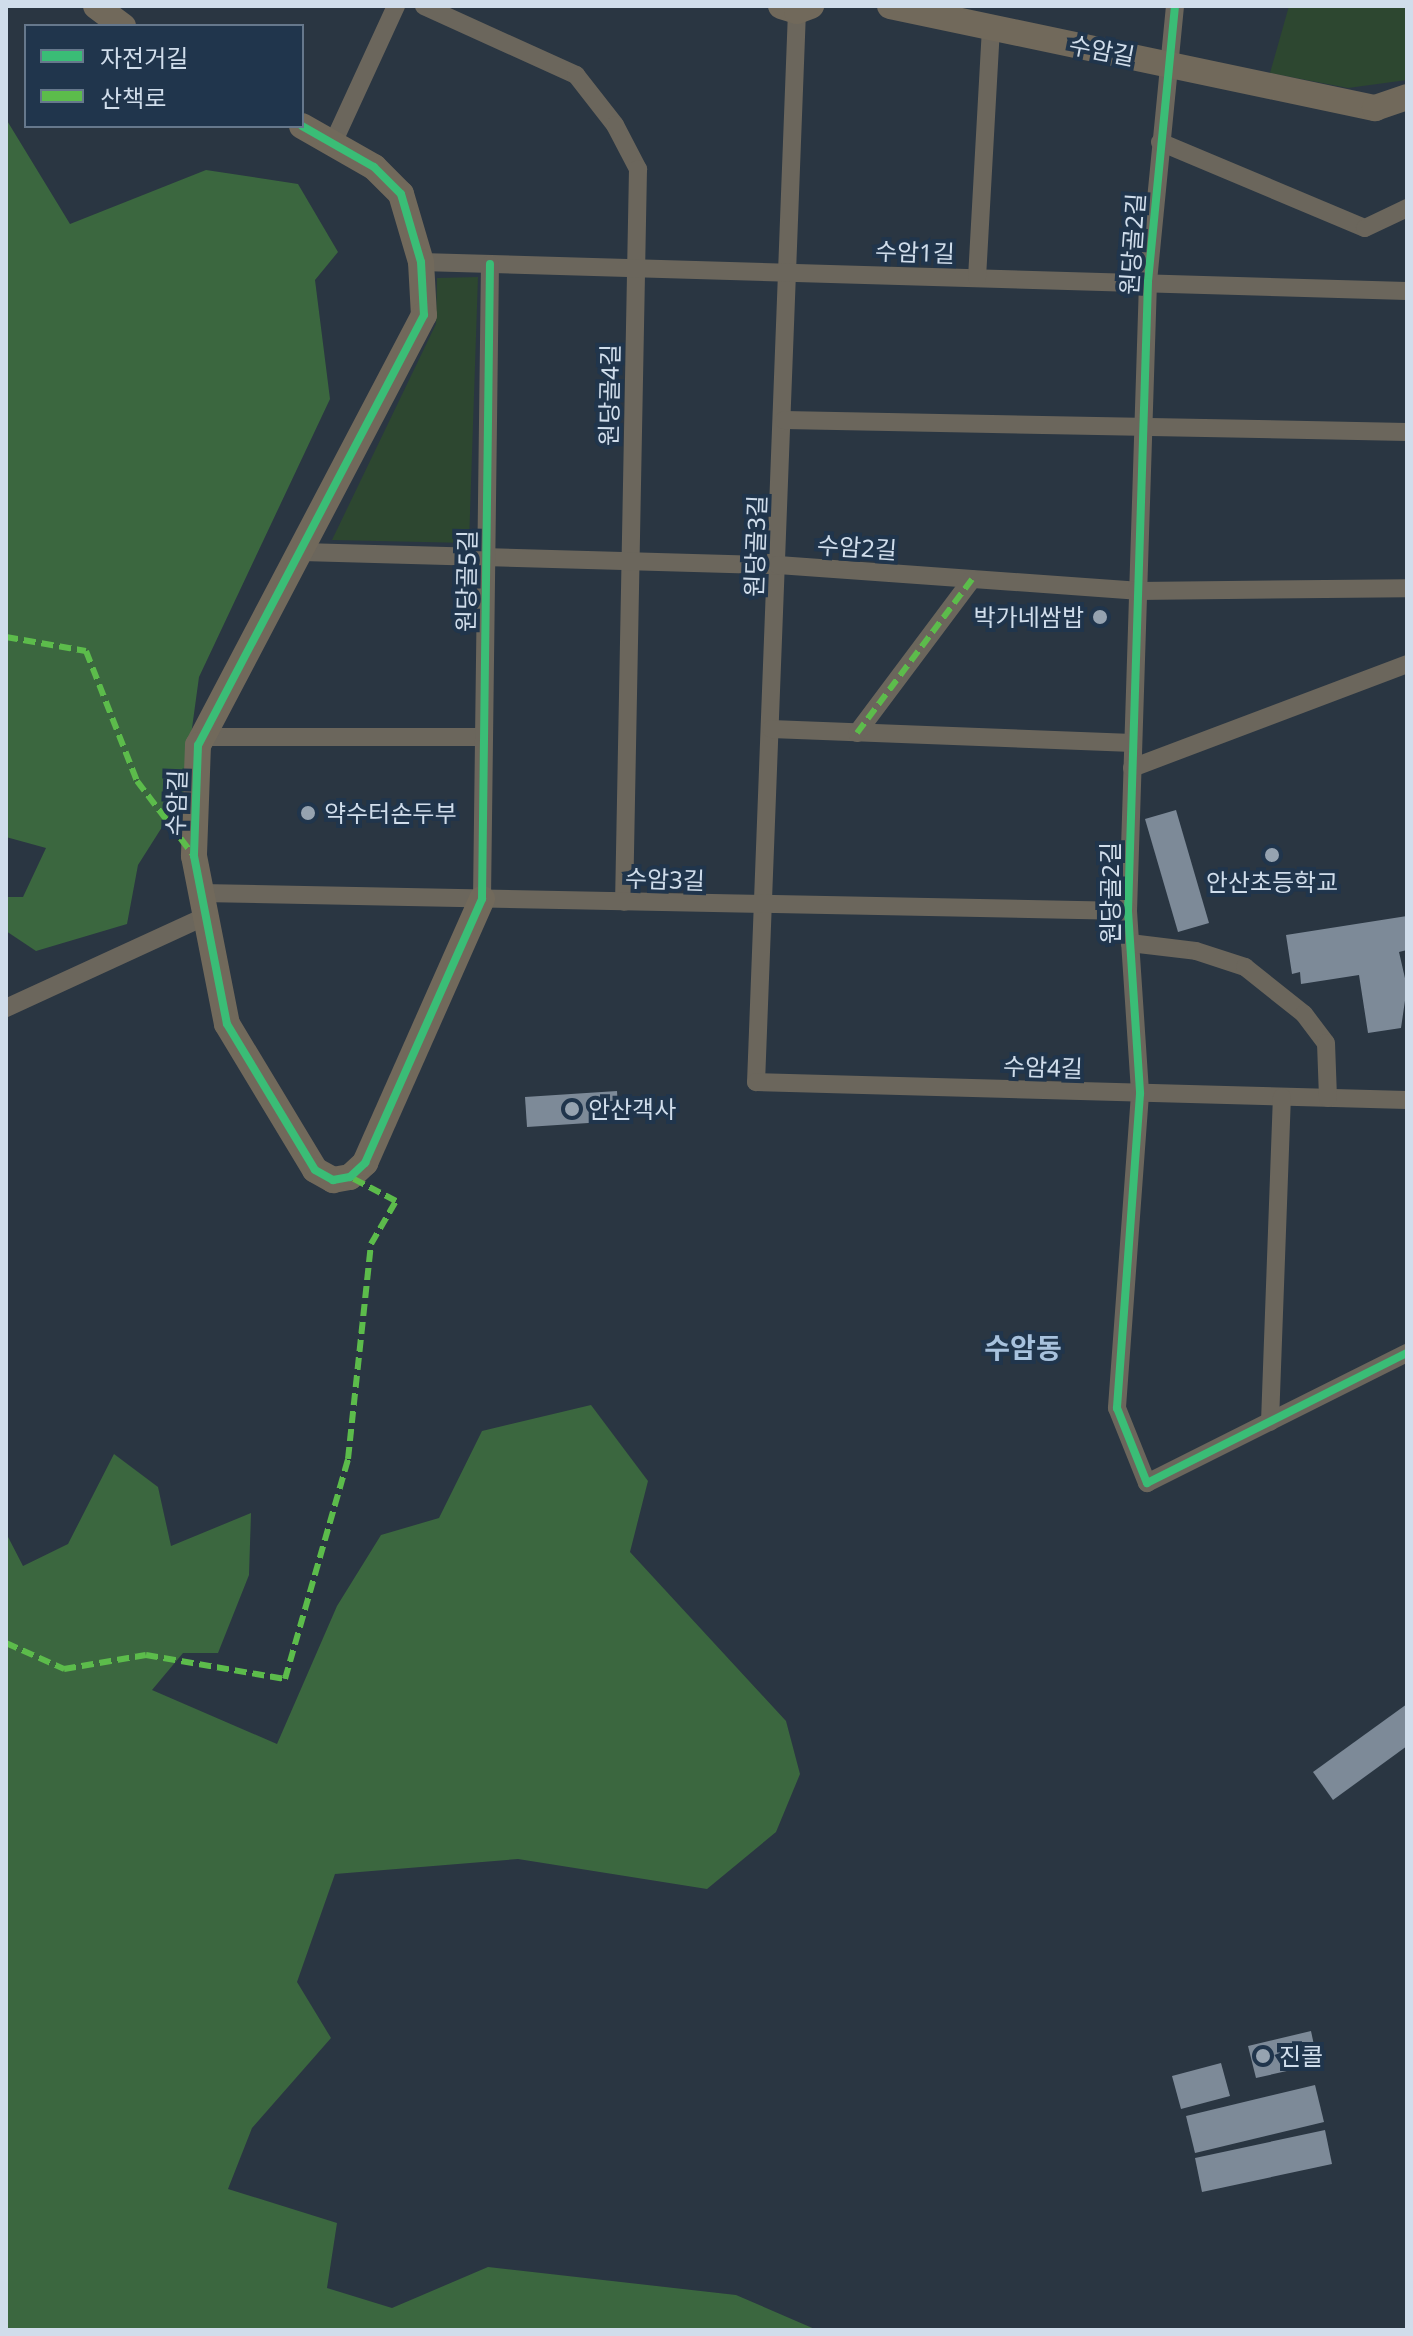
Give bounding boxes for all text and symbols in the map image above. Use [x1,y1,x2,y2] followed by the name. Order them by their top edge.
[24,24,304,128] legend
[1067,30,1137,70] street label: 수암길
[100,41,188,74] text: 자전거길
[100,81,166,114] text: 산책로
[1114,192,1150,296] street label: 원당골2길
[875,236,955,268] street label: 수암1길
[594,344,624,446] street label: 원당골4길
[739,495,771,597] street label: 원당골3길
[451,530,481,632] street label: 원당골5길
[816,530,898,564] street label: 수암2길
[974,603,1084,631] place label: 박가네쌈밥
[1091,608,1109,626] marker: 박가네쌈밥
[160,769,192,837] street label: 수암길
[324,799,456,827] place label: 약수터손두부
[299,804,317,822] marker: 약수터손두부
[1096,842,1124,944] street label: 원당골2길
[1263,846,1281,864] marker: 안산초등학교
[625,863,705,895] street label: 수암3길
[1206,868,1338,896] place label: 안산초등학교
[1003,1051,1083,1083] street label: 수암4길
[588,1095,676,1123] place label: 안산객사
[563,1100,581,1118] marker: 안산객사
[984,1330,1062,1364] district label: 수암동
[1279,2042,1323,2070] place label: 진콜
[1254,2047,1272,2065] marker: 진콜

